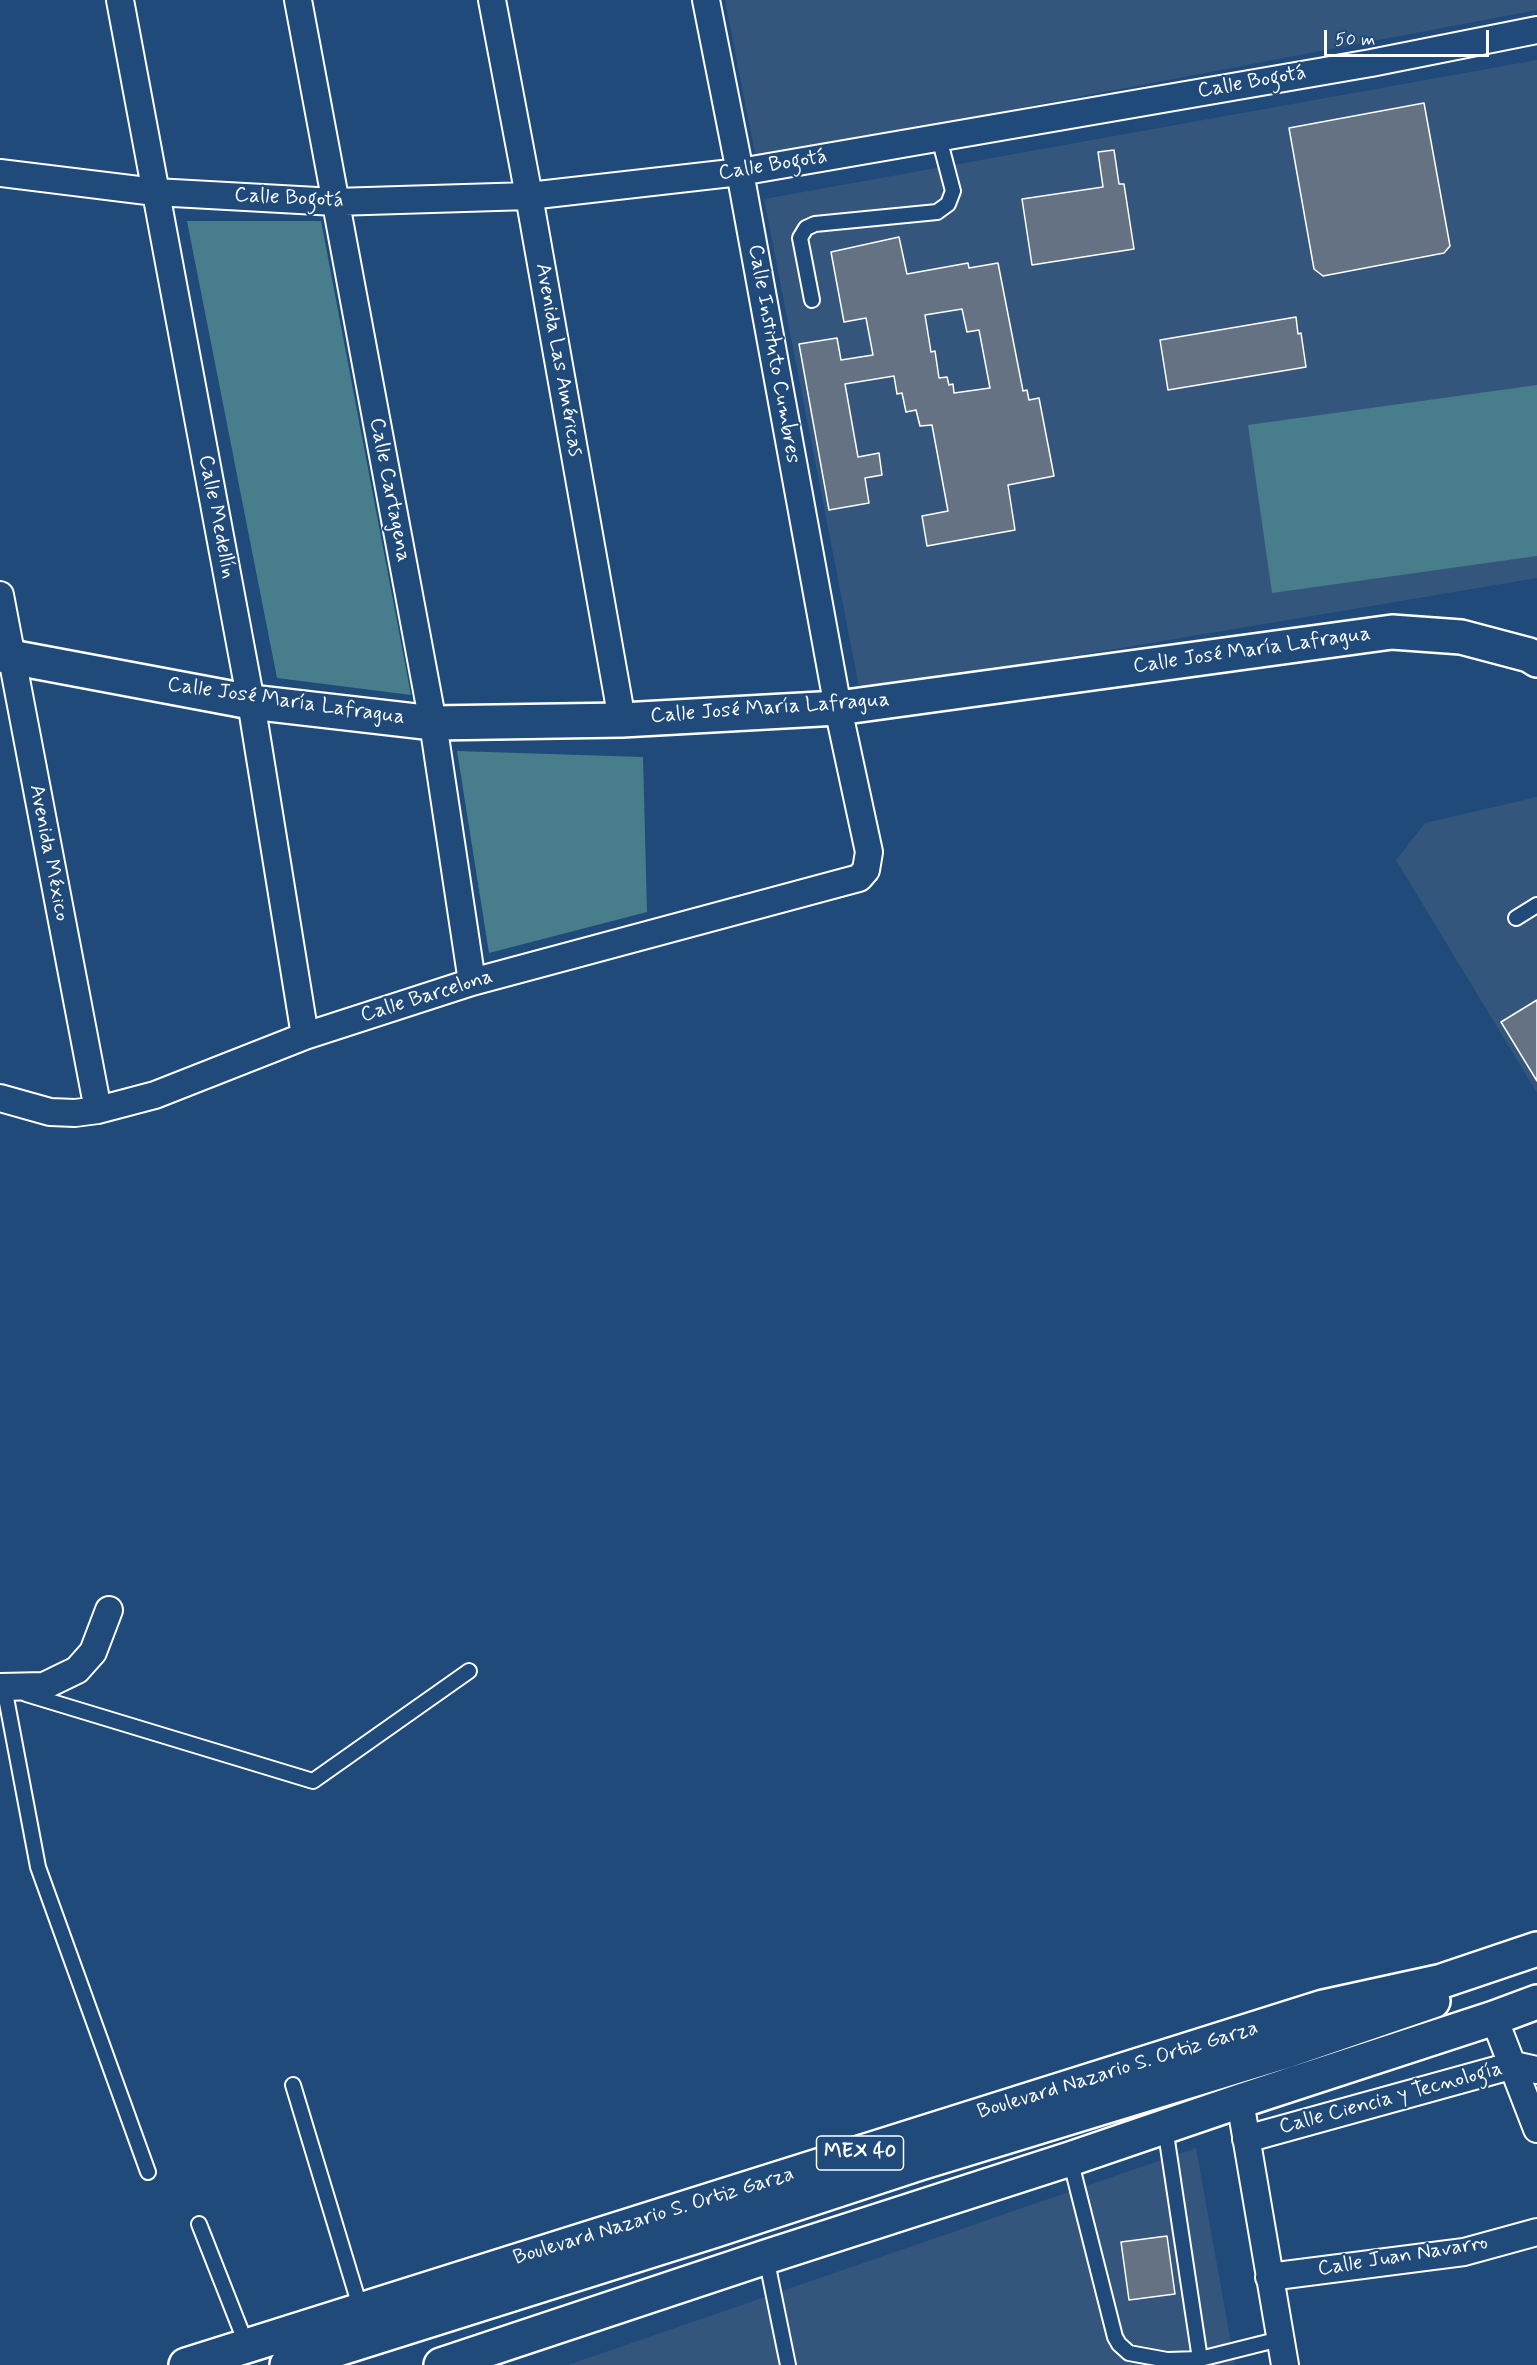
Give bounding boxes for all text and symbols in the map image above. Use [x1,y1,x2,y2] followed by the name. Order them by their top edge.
[1327,18,1492,56] scale bar
[1335,28,1375,52] text: 50 m
[1196,61,1308,105] street label: Calle Bogotá
[717,145,829,187] street label: Calle Bogotá
[234,184,344,214] street label: Calle Bogotá
[741,243,805,465] street label: Calle Instituto Cumbres
[529,261,587,459] street label: Avenida Las Américas
[363,416,415,564] street label: Calle Cartagena
[192,453,240,581] street label: Calle Medellín
[1132,622,1372,680] street label: Calle José María Lafragua
[166,673,406,731] street label: Calle José María Lafragua
[650,688,890,730] street label: Calle José María Lafragua
[22,782,74,924] street label: Avenida México
[358,965,496,1029] street label: Calle Barcelona
[974,2016,1262,2126] street label: Boulevard Nazario S. Ortiz Garza
[1277,2057,1505,2141] street label: Calle Ciencia y Tecnología
[816,2136,904,2170] road number: MEX 40
[510,2162,798,2272] street label: Boulevard Nazario S. Ortiz Garza
[1316,2231,1490,2283] street label: Calle Juan Navarro

